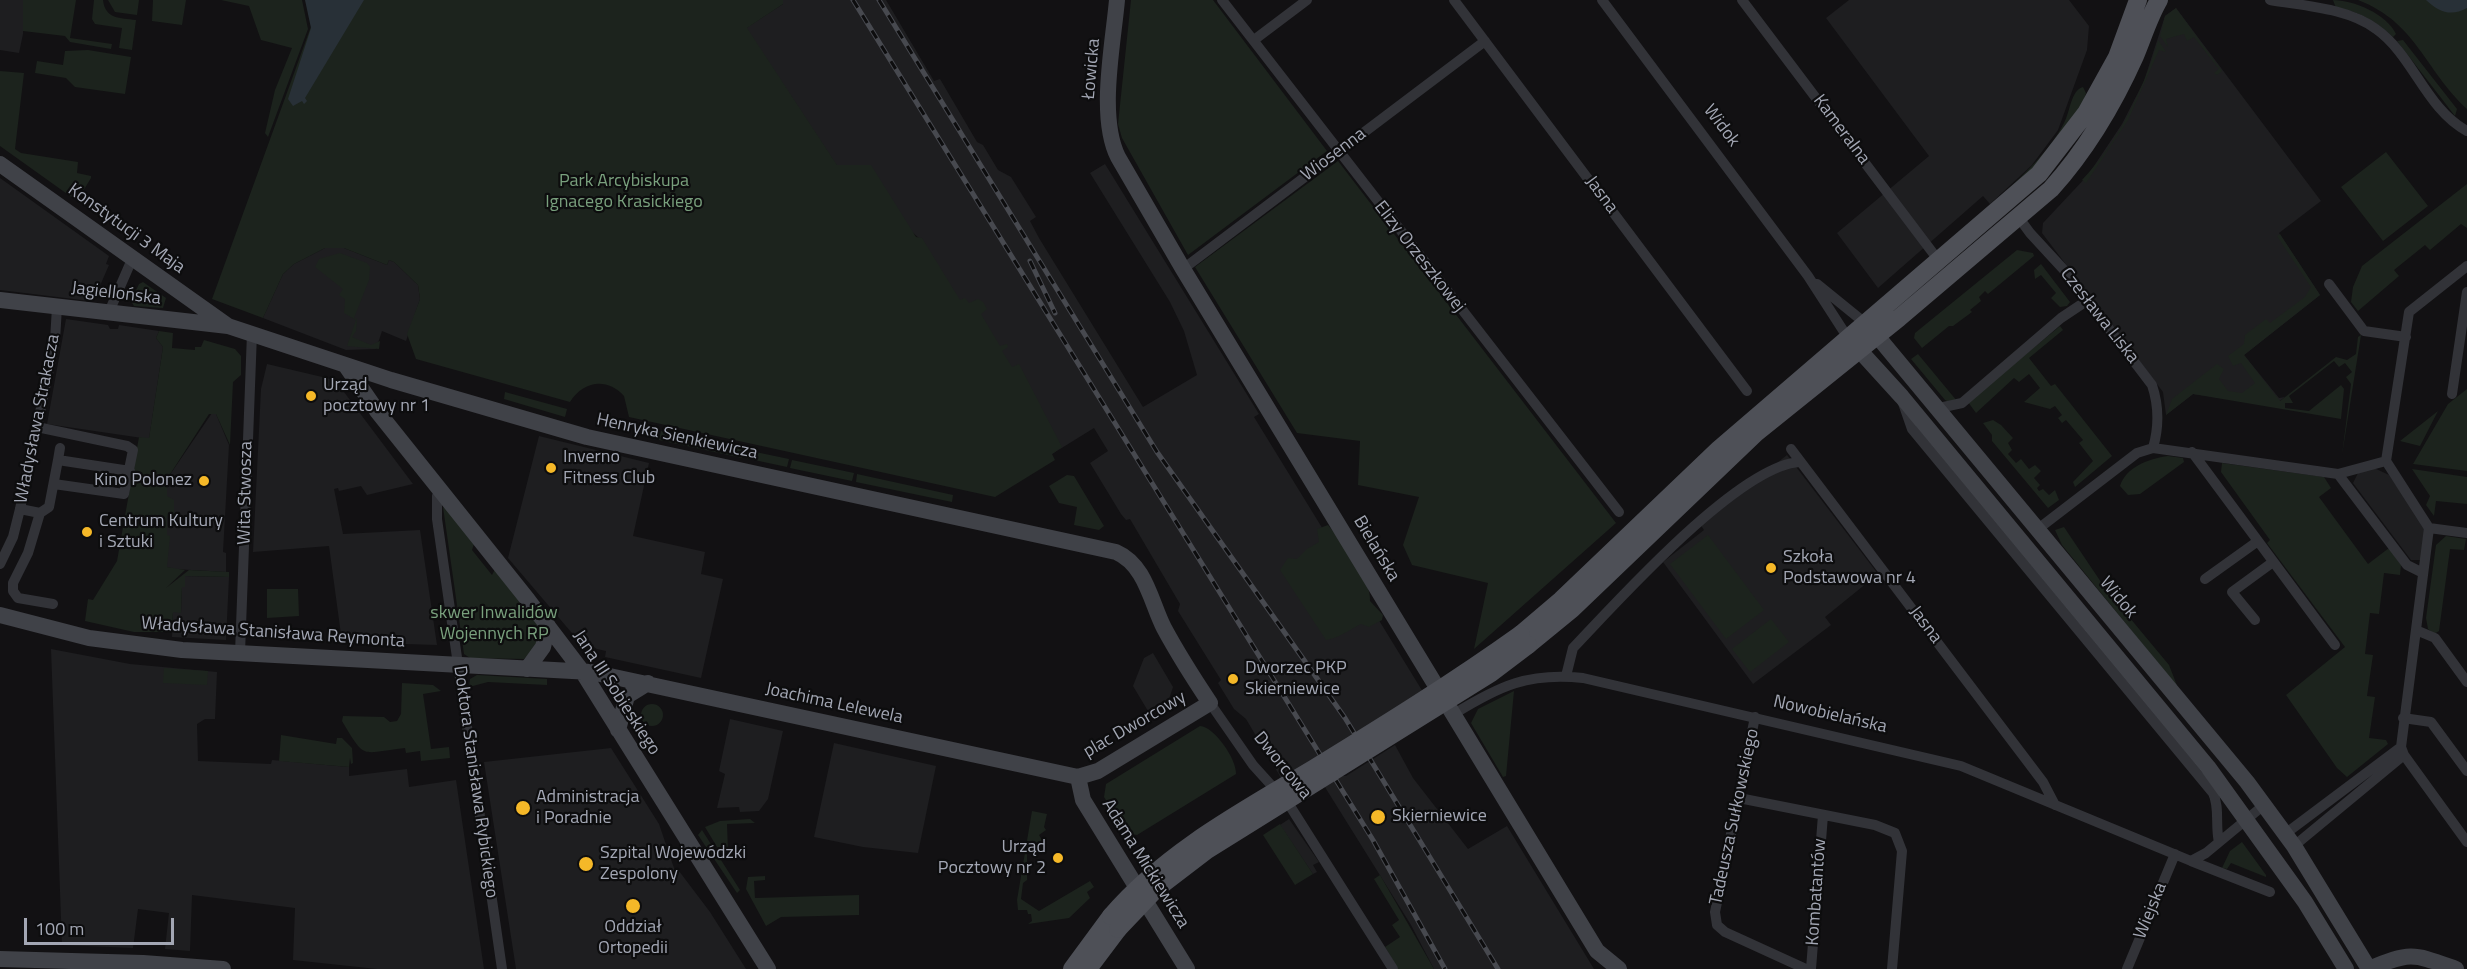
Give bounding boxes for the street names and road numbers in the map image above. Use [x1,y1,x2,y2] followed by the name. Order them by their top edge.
[1079,38,1105,100] street label: Łowicka
[1808,91,1874,169] street label: Kameralna
[1698,101,1744,151] street label: Widok
[1297,124,1371,186] street label: Wiosenna
[1580,172,1622,218] street label: Jasna
[63,179,189,279] street label: Konstytucji 3 Maja
[1369,197,1469,317] street label: Elizy Orzeszkowej
[2055,264,2143,368] street label: Czesława Liska
[70,278,162,310] street label: Jagiellońska
[11,333,65,505] street label: Władysława Strakacza
[595,409,759,465] street label: Henryka Sienkiewicza
[234,441,258,545] street label: Wita Stwosza
[1348,512,1404,586] street label: Bielańska
[2094,573,2142,623] street label: Widok
[1904,602,1946,648] street label: Jasna
[140,613,406,653] street label: Władysława Stanisława Reymonta
[568,626,664,760] street label: Jana III Sobieskiego
[448,664,502,900] street label: Doktora Stanisława Rybickiego
[763,679,905,729] street label: Joachima Lelewela
[1080,687,1190,763] street label: plac Dworcowy
[1771,691,1889,739] street label: Nowobielańska
[1706,727,1764,907] street label: Tadeusza Sułkowskiego
[1248,728,1316,804] street label: Dworcowa
[1097,795,1193,933] street label: Adama Mickiewicza
[1802,838,1832,946] street label: Kombatantów
[2130,880,2172,942] street label: Wiejska

